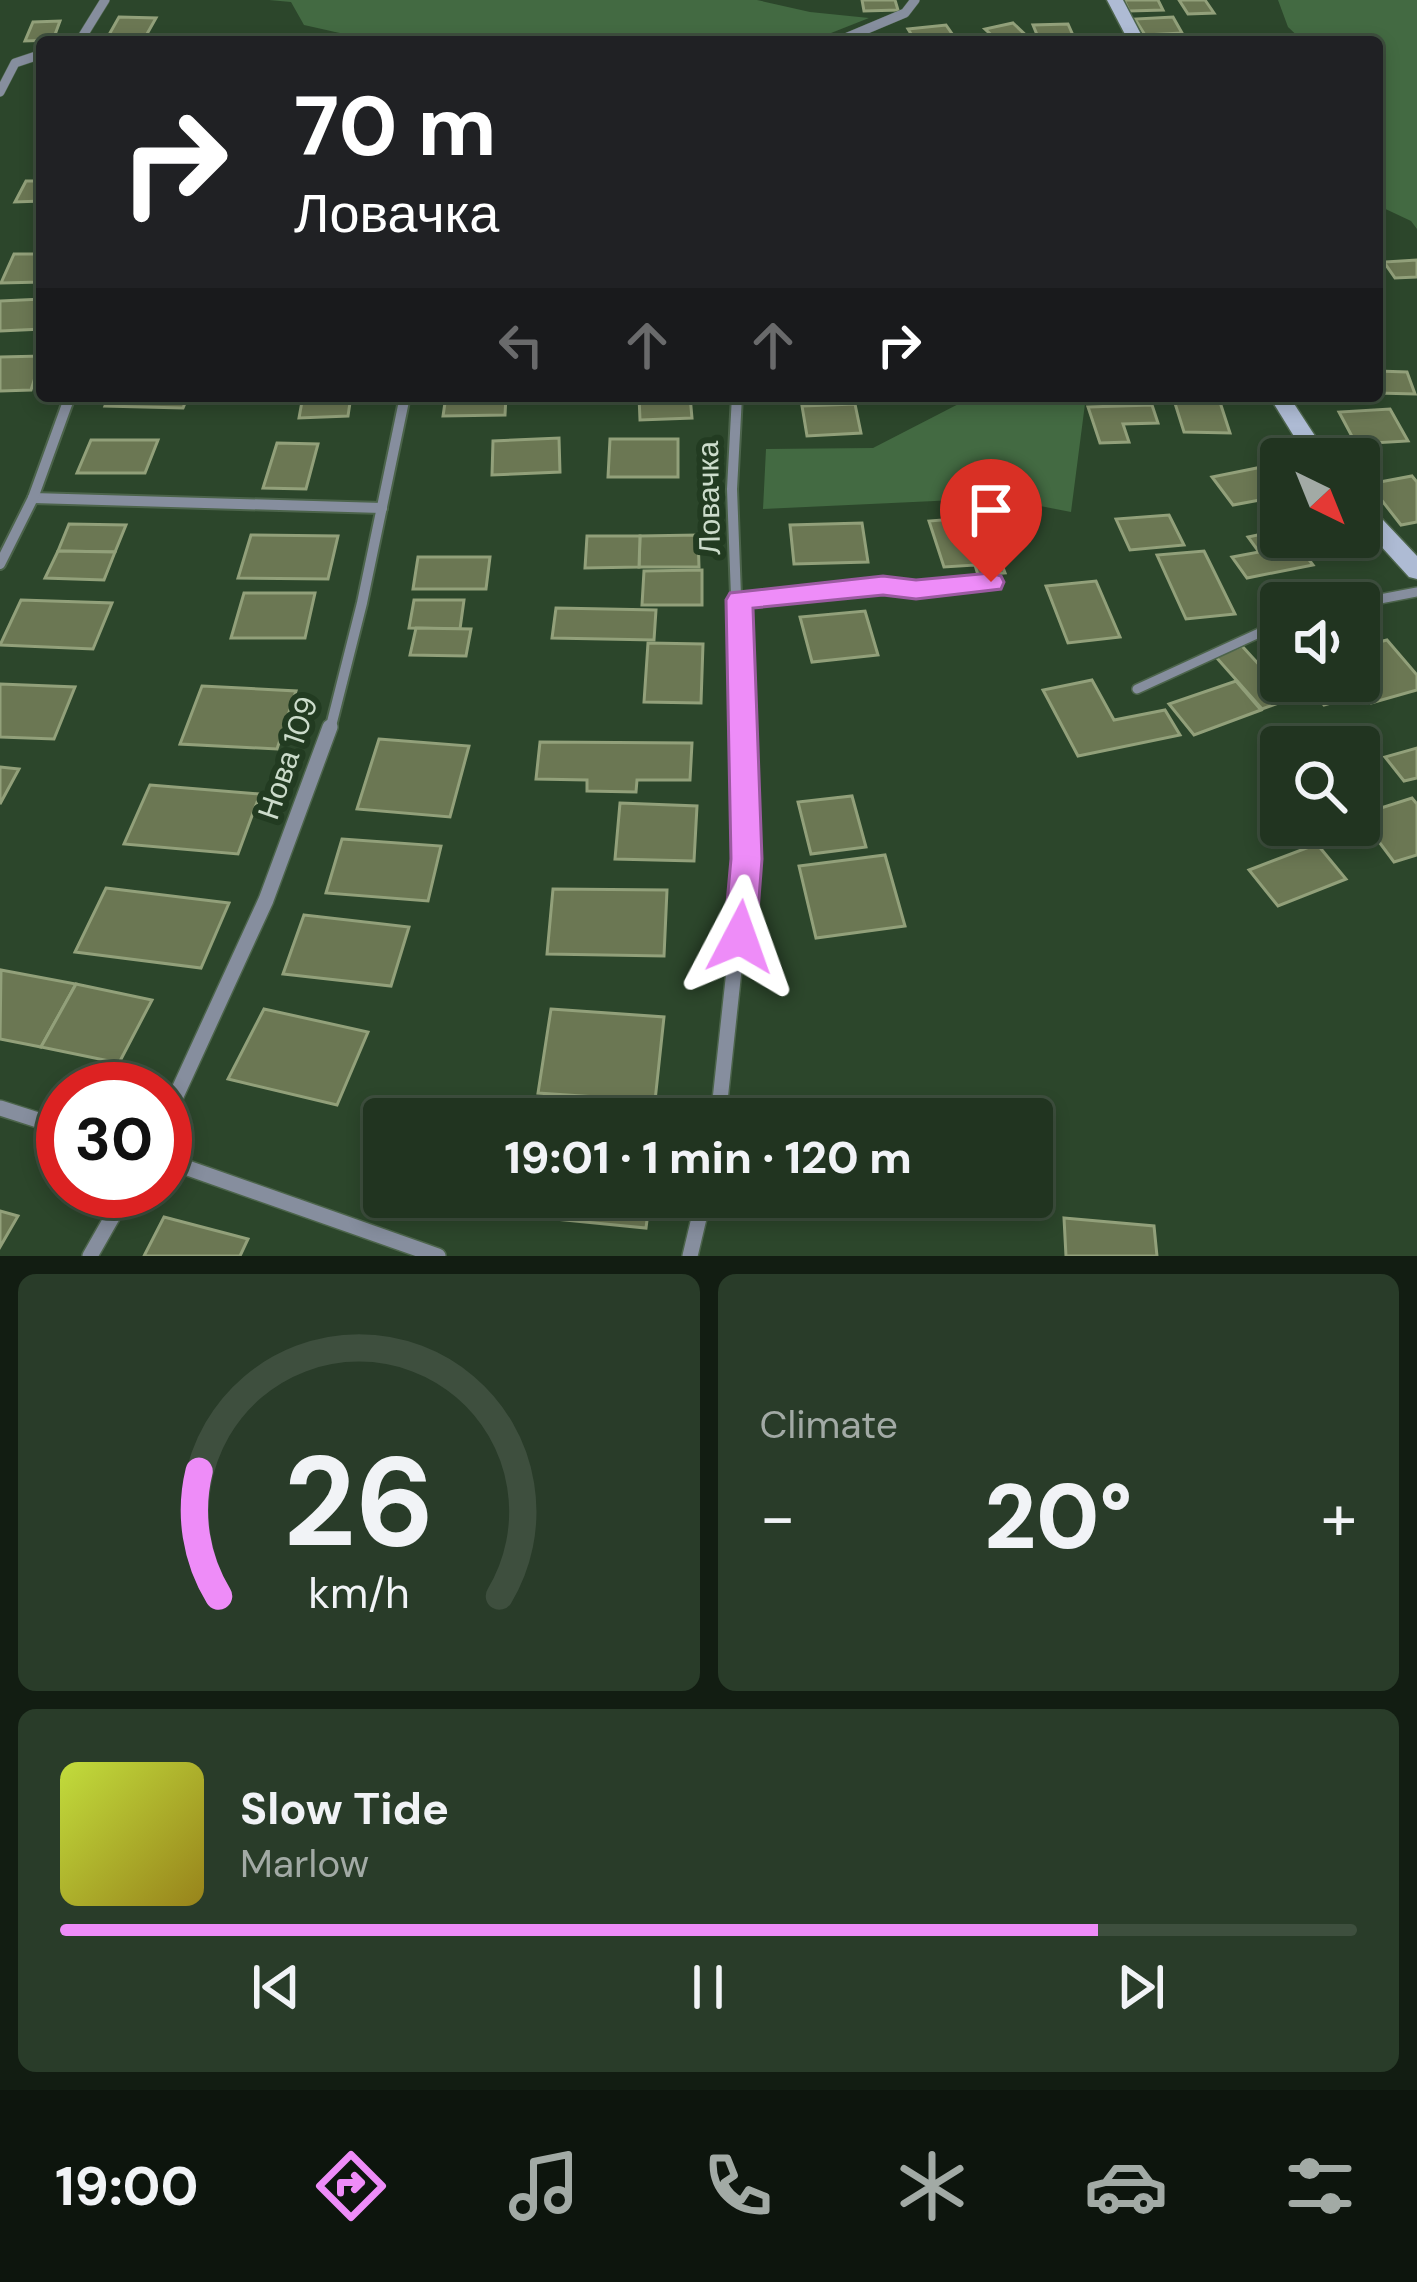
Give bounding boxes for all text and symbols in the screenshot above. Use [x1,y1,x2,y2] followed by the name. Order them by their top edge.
[294,72,497,181] text: 70 m
[96,84,252,240] icon: right
[294,178,499,249] text: Ловачка
[488,312,554,378] icon: left
[614,312,680,378] icon: ahead
[740,312,806,378] icon: ahead
[866,312,932,378] icon: right
[1260,438,1380,558] north arrow
[1260,438,1380,846] map controls
[688,440,729,555] street label: Ловачка
[940,459,1042,582] pin
[958,477,1024,543] icon: arrive
[1260,582,1380,702] button: sound
[248,691,327,824] street label: Нова 109
[1260,726,1380,846] button: search
[677,874,803,1000] position arrow
[36,1062,192,1218] speed limit sign: 30
[504,1128,912,1187] text: 19:01 · 1 min · 120 m
[760,1399,898,1450] text: Climate
[283,1421,434,1584] text: 26
[984,1459,1132,1576] text: 20°
[760,1475,796,1560] text: −
[1321,1475,1357,1560] text: +
[308,1564,409,1620] text: km/h
[240,1779,449,1838] text: Slow Tide
[240,1838,369,1889] text: Marlow
[243,1954,309,2020] icon: previous
[675,1954,741,2020] icon: pause
[1108,1954,1174,2020] icon: next
[309,2144,393,2228] icon: directions
[502,2144,586,2228] icon: music
[696,2144,780,2228] icon: phone
[890,2144,974,2228] icon: climate
[1084,2144,1168,2228] icon: car
[1278,2144,1362,2228] icon: filters
[55,2151,199,2222] text: 19:00

